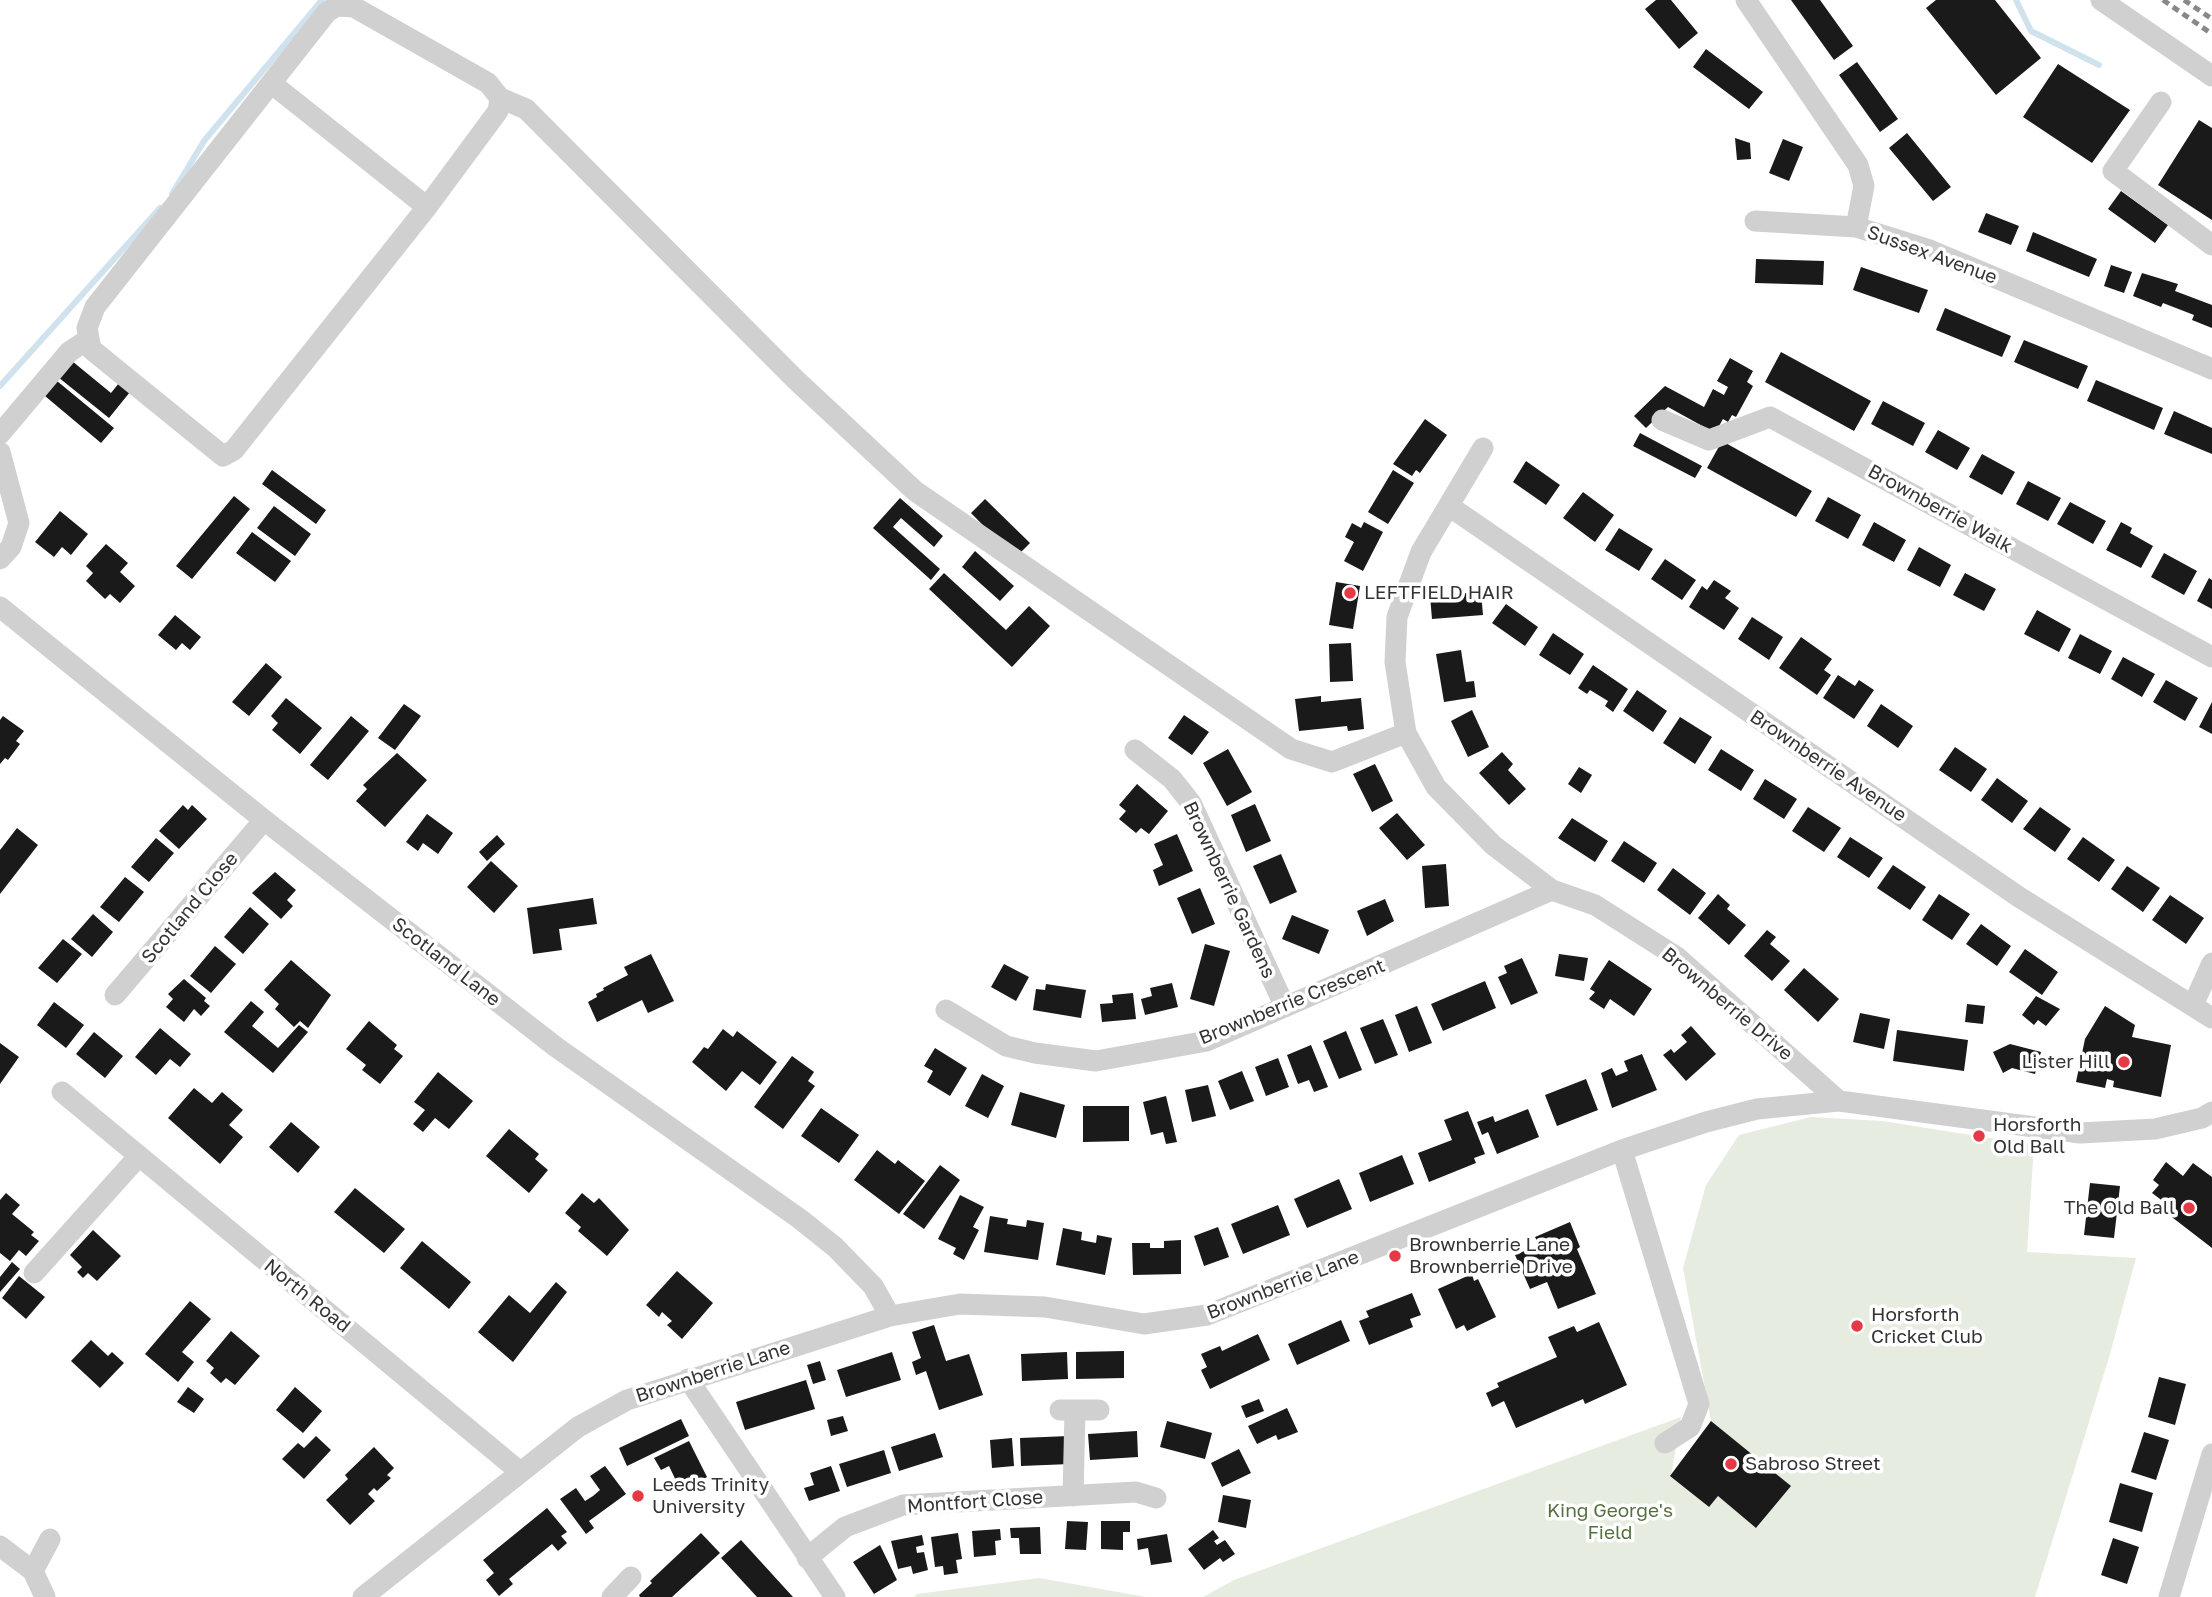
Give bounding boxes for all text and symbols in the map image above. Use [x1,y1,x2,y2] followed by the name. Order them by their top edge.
[1864,221,2000,289] street label: Sussex Avenue
[1864,460,2016,558] street label: Brownberrie Walk
[1364,582,1514,604] place label: LEFTFIELD HAIR
[1342,585,1358,601] marker: LEFTFIELD HAIR
[1745,705,1911,827] street label: Brownberrie Avenue
[1178,798,1280,982] street label: Brownberrie Gardens
[137,848,243,968] street label: Scotland Close
[387,913,505,1011] street label: Scotland Lane
[1657,943,1797,1065] street label: Brownberrie Drive
[1196,954,1388,1050] street label: Brownberrie Crescent
[2022,1051,2110,1073] place label: Lister Hill
[2116,1054,2132,1070] marker: Lister Hill
[1993,1114,2082,1158] place label: Horsforth Old Ball
[1971,1128,1987,1144] marker: Horsforth Old Ball
[2064,1197,2175,1219] place label: The Old Ball
[2181,1200,2197,1216] marker: The Old Ball
[1409,1234,1573,1278] place label: Brownberrie Lane Brownberrie Drive
[1204,1245,1362,1325] street label: Brownberrie Lane
[1387,1248,1403,1264] marker: Brownberrie Lane Brownberrie Drive
[259,1254,355,1338] street label: North Road
[1871,1304,1983,1348] place label: Horsforth Cricket Club
[1849,1318,1865,1334] marker: Horsforth Cricket Club
[633,1336,793,1408] street label: Brownberrie Lane
[1745,1453,1881,1475] place label: Sabroso Street
[1723,1456,1739,1472] marker: Sabroso Street
[652,1474,769,1518] place label: Leeds Trinity University
[906,1486,1044,1518] street label: Montfort Close
[630,1488,646,1504] marker: Leeds Trinity University
[1547,1500,1673,1544] park label: King George's Field

